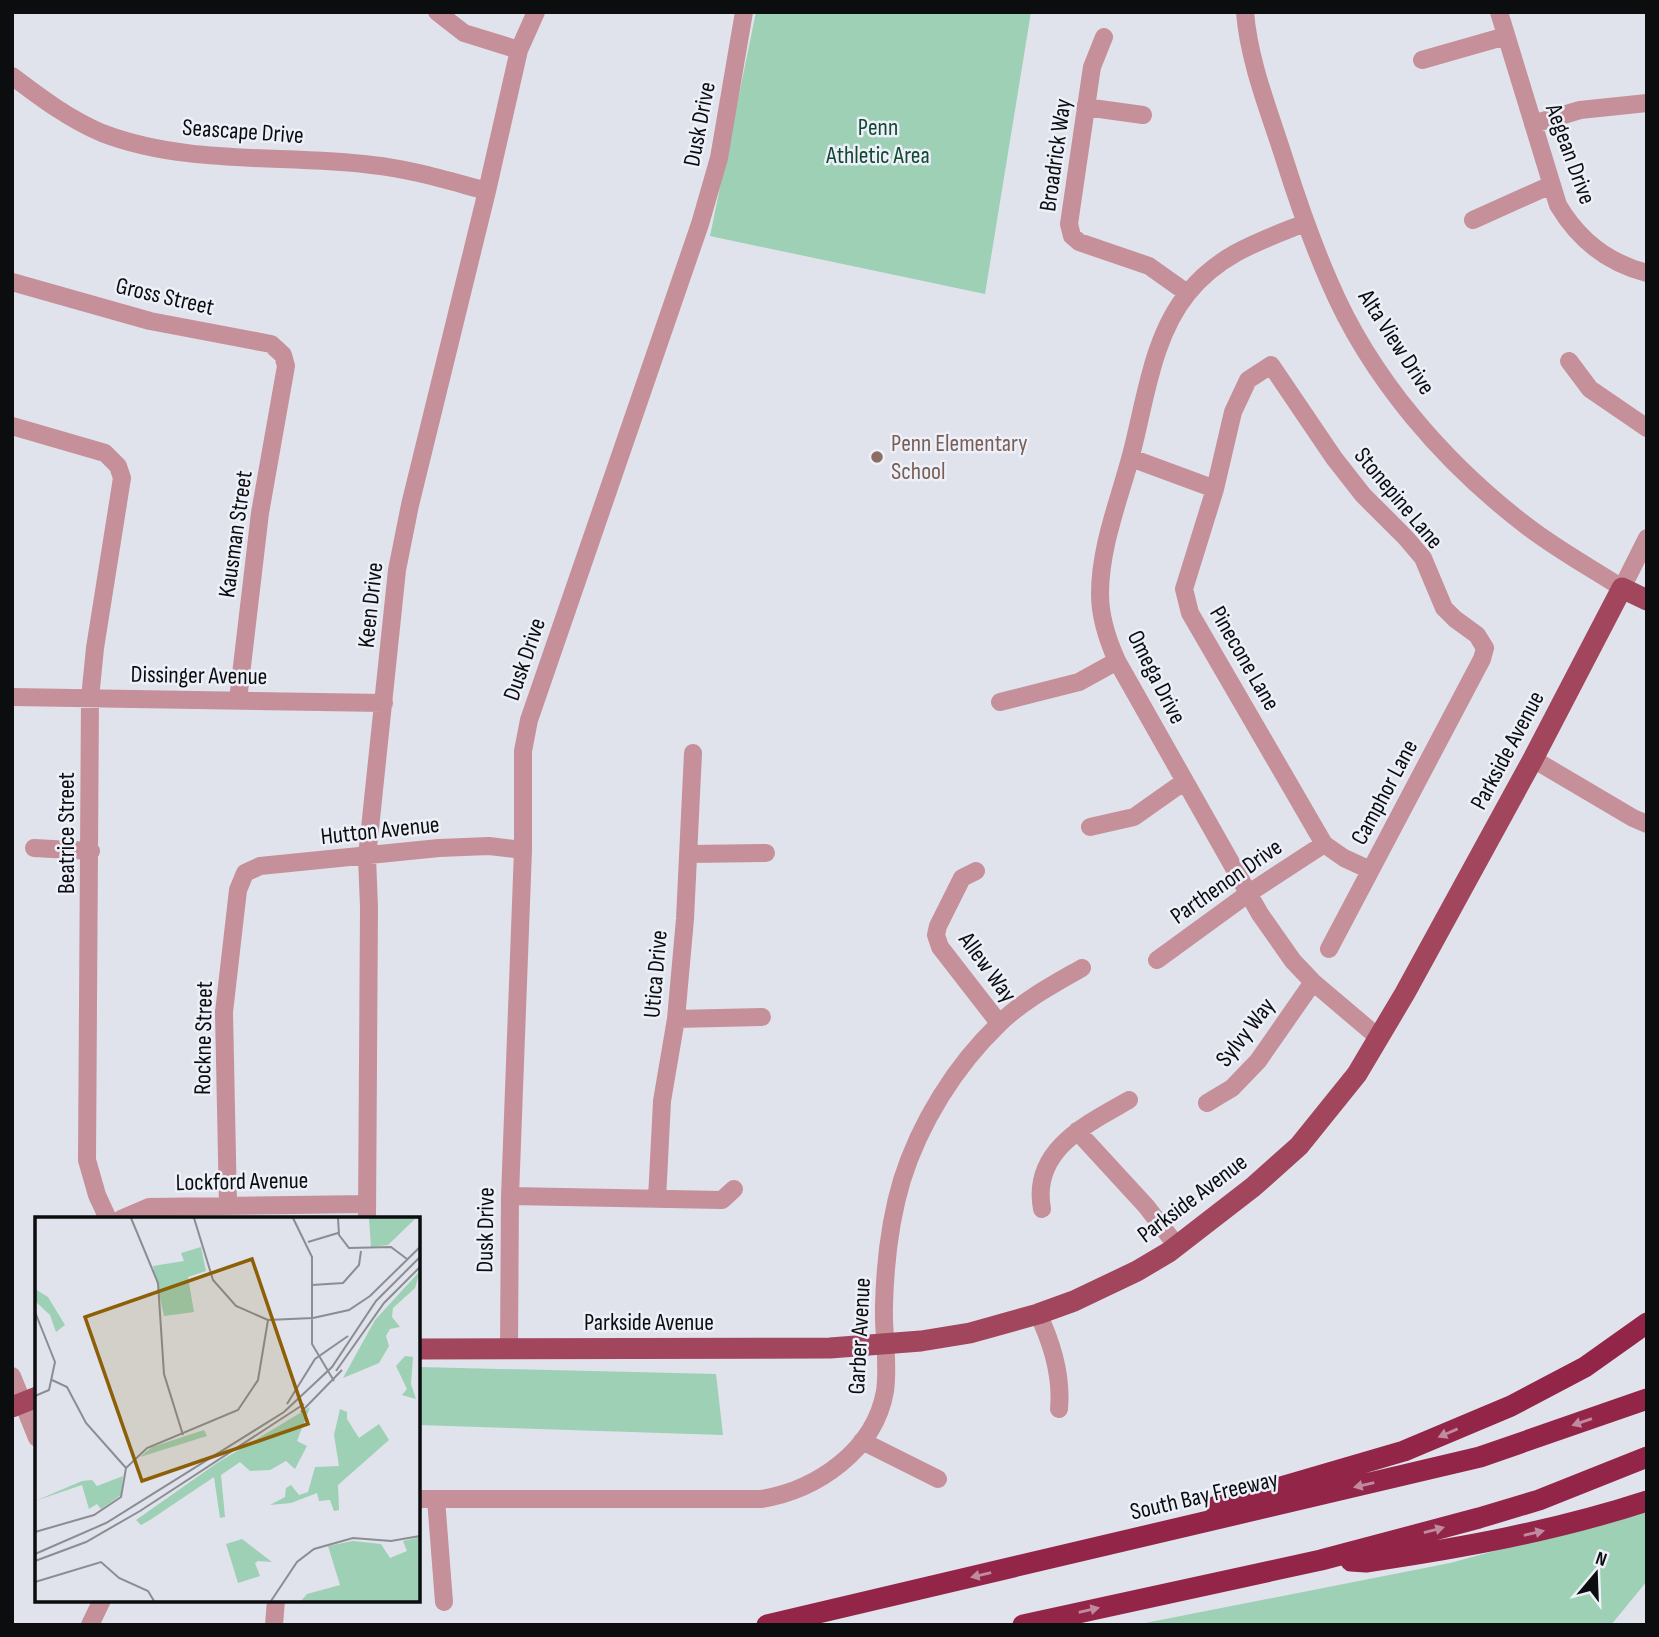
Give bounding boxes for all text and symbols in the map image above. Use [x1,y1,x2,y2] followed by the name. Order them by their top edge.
[677,79,722,169] street label: Dusk Drive
[1033,97,1078,213] street label: Broadrick Way
[1539,99,1602,208] street label: Aegean Drive
[181,113,305,150] street label: Seascape Drive
[825,113,930,170] park label: Penn Athletic Area
[113,271,217,322] street label: Gross Street
[1351,283,1441,400] street label: Alta View Drive
[891,429,1027,486] place label: Penn Elementary School
[1348,442,1449,555] street label: Stonepine Lane
[869,449,885,465] marker: Penn Elementary School
[212,469,259,599] street label: Kausman Street
[352,561,389,649] street label: Keen Drive
[1203,601,1286,716] street label: Pinecone Lane
[497,614,552,704] street label: Dusk Drive
[1121,626,1192,729] street label: Omega Drive
[130,660,267,691] street label: Dissinger Avenue
[1464,686,1551,814] street label: Parkside Avenue
[1345,735,1424,850] street label: Camphor Lane
[52,772,81,894] street label: Beatrice Street
[319,810,441,851] street label: Hutton Avenue
[1165,832,1288,930] street label: Parthenon Drive
[952,926,1023,1008] street label: Allew Way
[637,929,674,1019] street label: Utica Drive
[188,981,219,1095] street label: Rockne Street
[1209,992,1281,1073] street label: Sylvy Way
[1132,1148,1253,1249] street label: Parkside Avenue
[175,1166,309,1197] street label: Lockford Avenue
[470,1187,501,1273] street label: Dusk Drive
[35,1217,420,1602] inset map
[842,1277,877,1395] street label: Garber Avenue
[584,1308,714,1337] street label: Parkside Avenue
[1572,1417,1593,1428] one-way arrow
[1437,1427,1458,1438] one-way arrow
[1127,1464,1281,1527] street label: South Bay Freeway
[1353,1479,1375,1490] one-way arrow
[1424,1524,1445,1534] one-way arrow
[1523,1527,1545,1538] one-way arrow
[1561,1539,1631,1609] north arrow
[1593,1547,1610,1572] text: N
[970,1570,992,1581] one-way arrow
[1078,1604,1100,1615] one-way arrow

